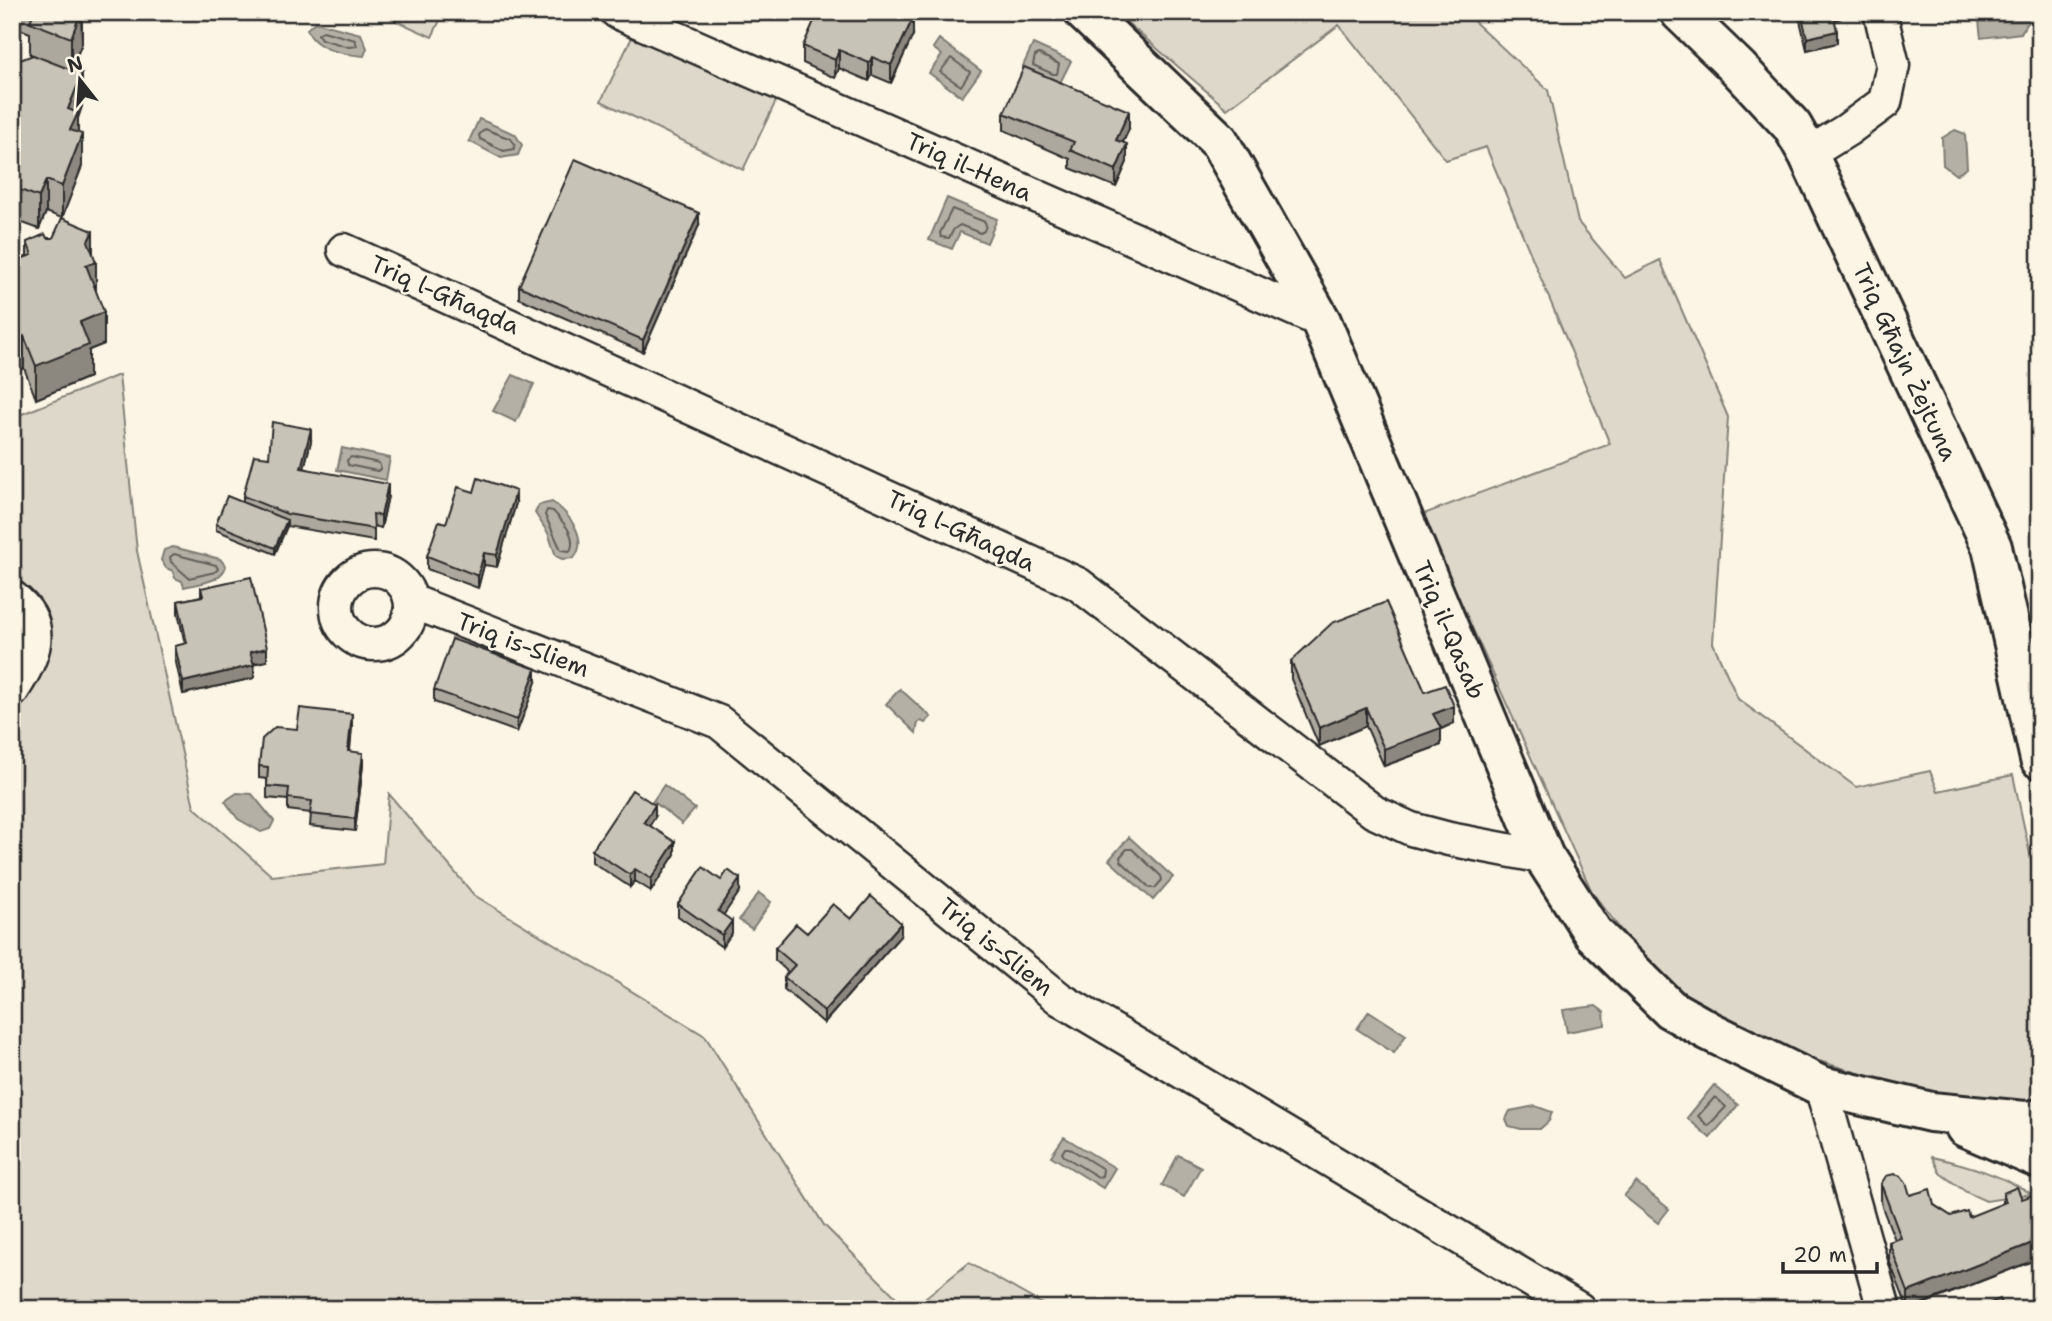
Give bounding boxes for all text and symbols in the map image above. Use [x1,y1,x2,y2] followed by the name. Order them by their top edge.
[46,46,116,116] north arrow
[64,50,86,78] text: N
[901,125,1037,209] street label: Triq il-Hena
[365,248,525,342] street label: Triq l-Għaqda
[1845,258,1965,466] street label: Triq Għajn Żejtuna
[882,483,1040,579] street label: Triq l-Għaqda
[1405,556,1493,704] street label: Triq il-Qasab
[452,605,594,685] street label: Triq is-Sliem
[932,891,1060,1003] street label: Triq is-Sliem
[1783,1230,1877,1274] scale bar
[1793,1241,1847,1269] text: 20 m

